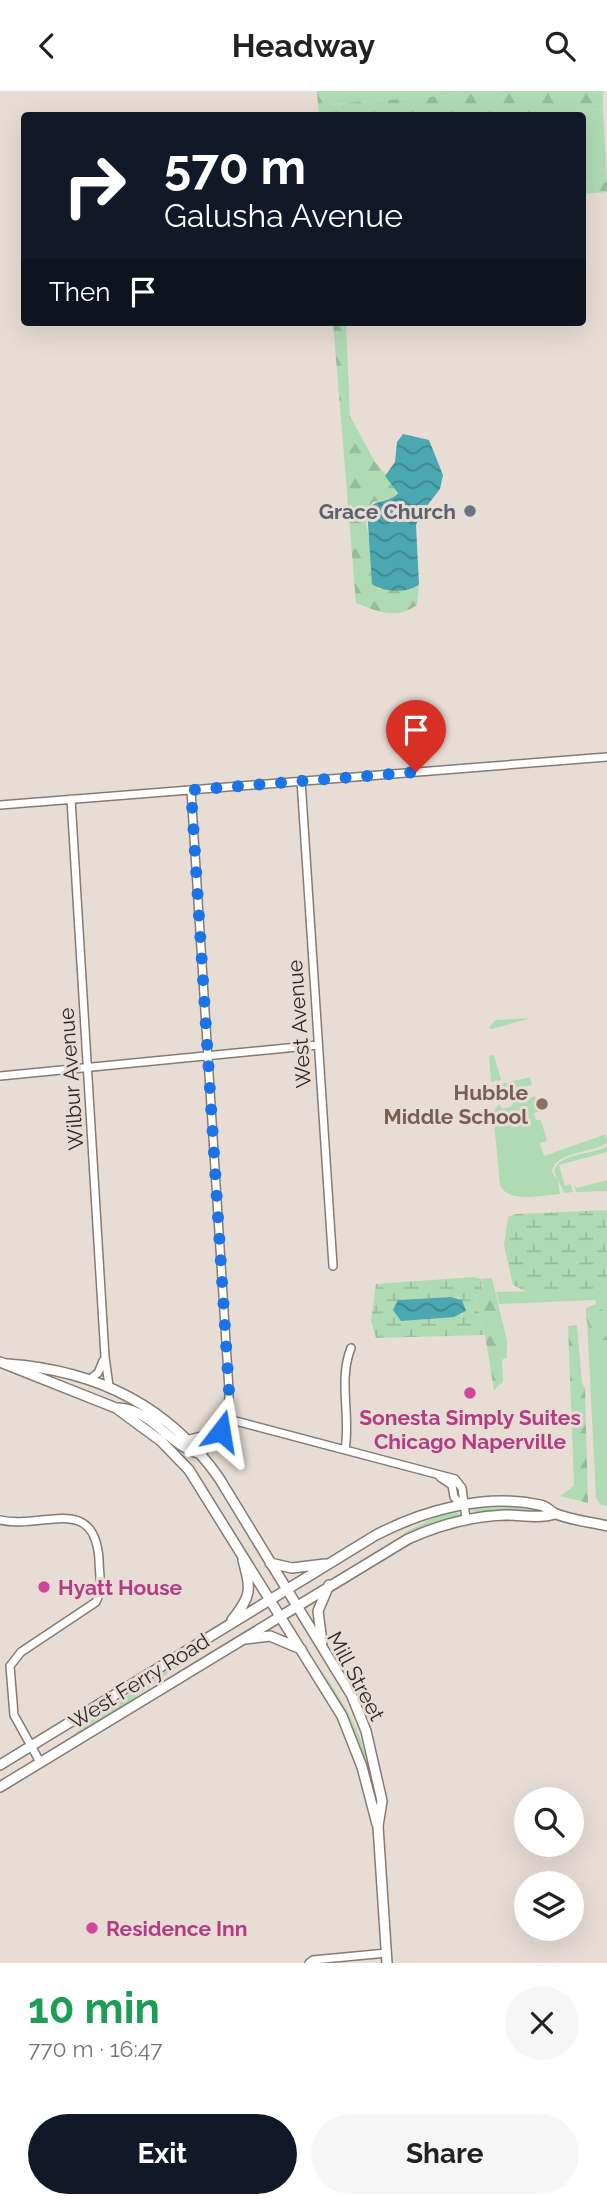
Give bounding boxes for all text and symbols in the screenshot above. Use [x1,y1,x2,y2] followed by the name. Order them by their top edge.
[28,27,66,65] icon: back
[232,27,375,64] text: Headway
[541,27,579,65] icon: search
[164,138,306,195] text: 570 m
[49,140,140,231] icon: right
[164,197,403,234] text: Galusha Avenue
[124,273,162,311] icon: arrive
[49,277,110,307] text: Then
[319,499,456,524] place label: Grace Church
[462,503,478,519] marker: Grace Church
[386,700,446,772] pin
[397,711,435,749] icon: arrive
[282,959,316,1089] street label: West Avenue
[54,1007,88,1151] street label: Wilbur Avenue
[384,1080,528,1129] place label: Hubble Middle School
[534,1096,550,1112] marker: Hubble Middle School
[462,1385,478,1401] marker: Sonesta Simply Suites Chicago Naperville
[184,1394,258,1468] position arrow
[359,1405,581,1454] place label: Sonesta Simply Suites Chicago Naperville
[58,1575,183,1600] place label: Hyatt House
[36,1579,52,1595] marker: Hyatt House
[322,1627,390,1725] street label: Mill Street
[64,1628,214,1734] street label: West Ferry Road
[514,1787,584,1941] map controls
[514,1787,584,1857] button: search
[514,1871,584,1941] button: layers
[106,1916,247,1941] place label: Residence Inn
[84,1920,100,1936] marker: Residence Inn
[28,1984,160,2033] text: 10 min
[505,1986,579,2060] button: close
[28,2035,162,2062] text: 770 m · 16:47
[28,2114,297,2194] button: Exit
[311,2114,579,2194] button: Share

